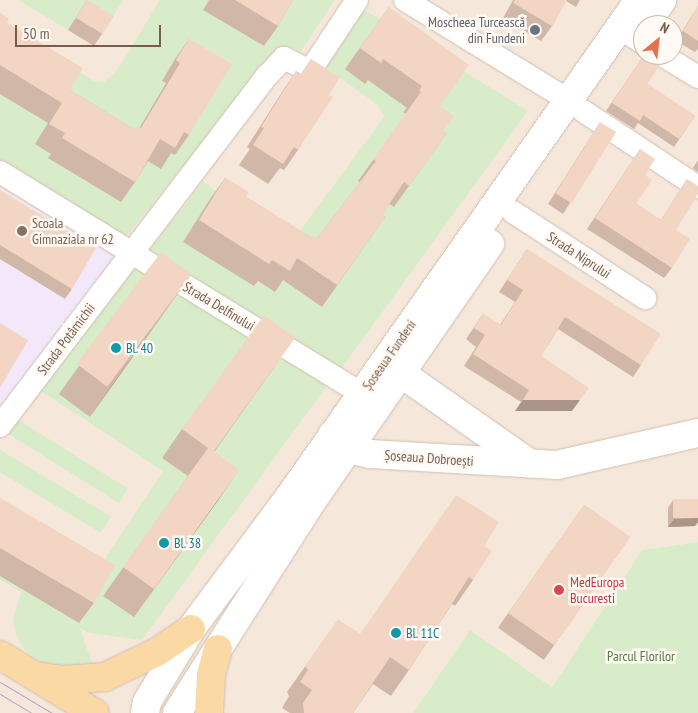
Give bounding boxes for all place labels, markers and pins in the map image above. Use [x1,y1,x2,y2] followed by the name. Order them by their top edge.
[428,14,525,46] place label: Moscheea Turcească din Fundeni
[529,24,541,36] marker: Moscheea Turcească din Fundeni
[32,215,114,248] place label: Scoala Gimnaziala nr 62
[16,225,28,237] marker: Scoala Gimnaziala nr 62
[126,340,154,356] place label: Bl. 40
[110,342,122,354] marker: Bl. 40
[174,535,202,551] place label: Bl. 38
[158,537,170,549] marker: Bl. 38
[570,574,624,606] place label: MedEuropa Bucuresti
[552,583,566,597] marker: MedEuropa Bucuresti
[406,625,440,641] place label: Bl. 11C
[390,627,402,639] marker: Bl. 11C

